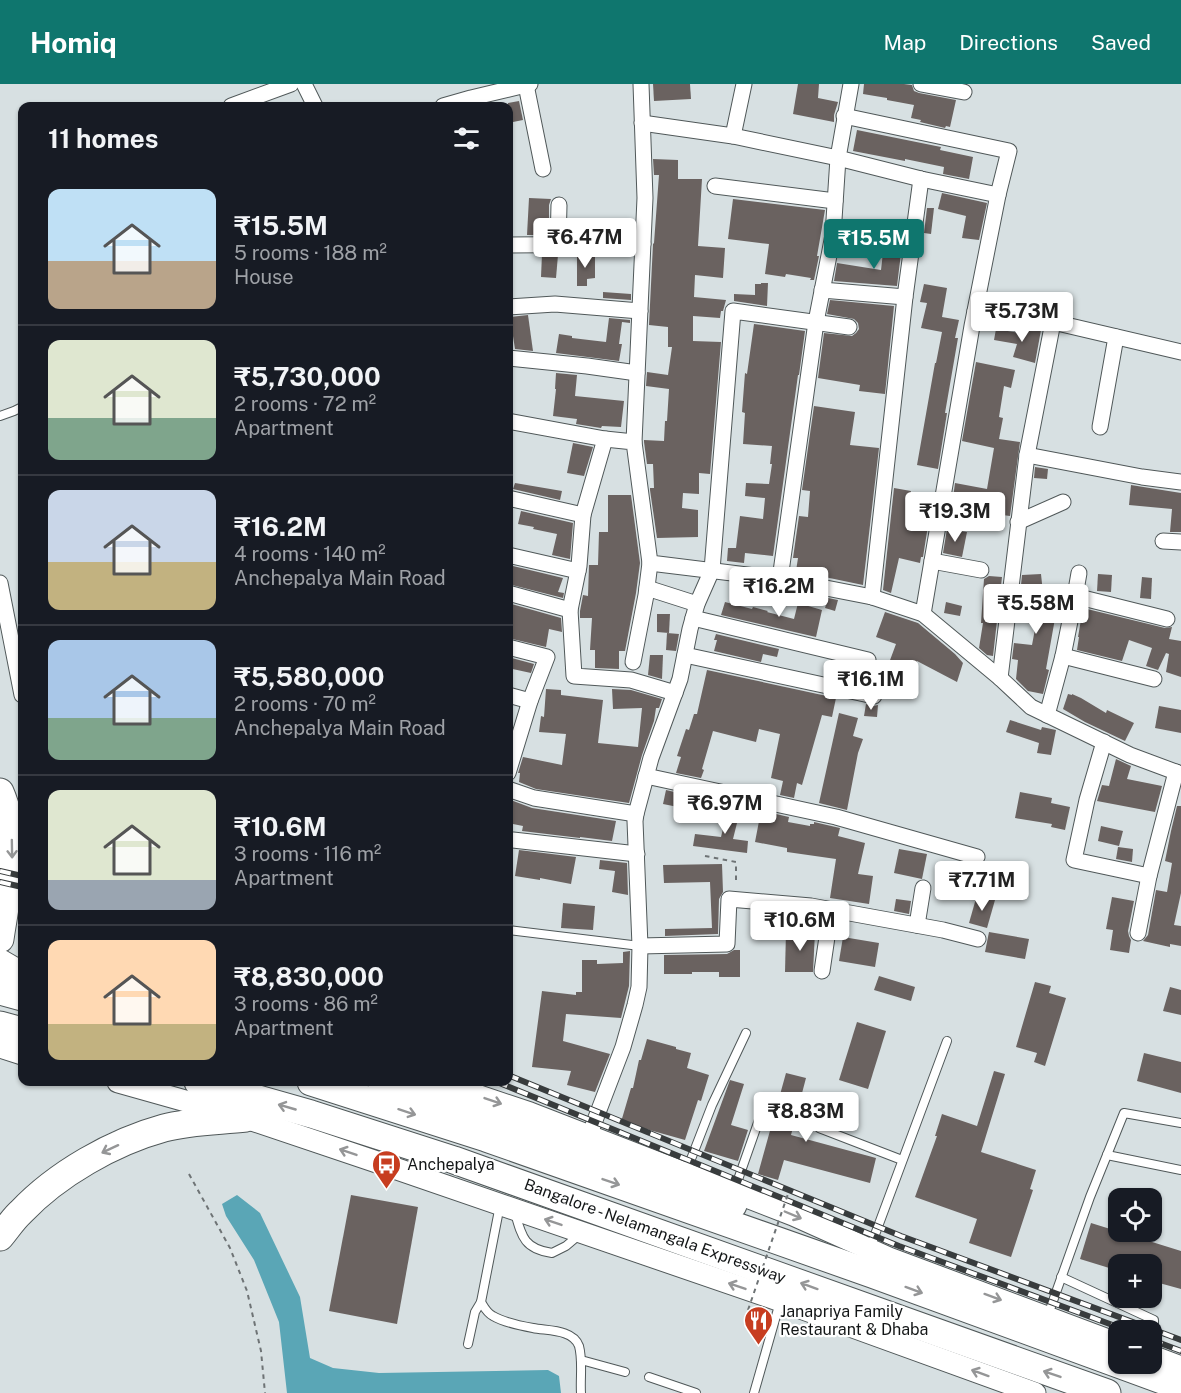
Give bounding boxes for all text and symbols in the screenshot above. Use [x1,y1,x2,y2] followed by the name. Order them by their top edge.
[30,26,117,59] text: Homiq
[884,30,926,55] text: Map
[959,30,1058,55] text: Directions
[1091,30,1151,55] text: Saved
[450,122,483,155] icon: filters
[48,123,158,154] text: 11 homes
[234,210,328,241] text: ₹15.5M
[96,213,168,285] icon: home
[536,218,634,269] pin: ₹6.47M
[825,219,923,270] pin: ₹15.5M
[547,225,623,249] text: ₹6.47M
[838,226,910,250] text: ₹15.5M
[234,241,387,265] text: 5 rooms · 188 m²
[234,265,294,289] text: House
[973,292,1071,343] pin: ₹5.73M
[985,299,1059,323] text: ₹5.73M
[234,361,381,392] text: ₹5,730,000
[96,364,168,436] icon: home
[234,392,376,416] text: 2 rooms · 72 m²
[234,416,334,440] text: Apartment
[906,492,1004,543] pin: ₹19.3M
[919,499,991,523] text: ₹19.3M
[234,511,327,542] text: ₹16.2M
[96,514,168,586] icon: home
[234,542,386,566] text: 4 rooms · 140 m²
[234,566,446,590] text: Anchepalya Main Road
[730,567,828,618] pin: ₹16.2M
[743,574,815,598] text: ₹16.2M
[987,584,1085,635] pin: ₹5.58M
[997,591,1075,615] text: ₹5.58M
[822,660,920,711] pin: ₹16.1M
[234,661,384,692] text: ₹5,580,000
[96,664,168,736] icon: home
[838,667,904,691] text: ₹16.1M
[234,692,376,716] text: 2 rooms · 70 m²
[234,716,446,740] text: Anchepalya Main Road
[676,784,774,835] pin: ₹6.97M
[687,791,763,815] text: ₹6.97M
[234,811,327,842] text: ₹10.6M
[96,814,168,886] icon: home
[6,839,17,859] one-way arrow
[234,842,381,866] text: 3 rooms · 116 m²
[933,861,1031,912] pin: ₹7.71M
[234,866,334,890] text: Apartment
[949,868,1015,892] text: ₹7.71M
[751,901,849,952] pin: ₹10.6M
[764,908,836,932] text: ₹10.6M
[234,961,384,992] text: ₹8,830,000
[96,964,168,1036] icon: home
[234,992,378,1016] text: 3 rooms · 86 m²
[234,1016,334,1040] text: Apartment
[757,1092,855,1143] pin: ₹8.83M
[483,1096,502,1107] one-way arrow
[768,1099,844,1123] text: ₹8.83M
[278,1101,297,1112] one-way arrow
[397,1108,416,1119] one-way arrow
[102,1144,120,1156] one-way arrow
[340,1146,358,1157] one-way arrow
[370,1148,402,1190] bus stop icon: Anchepalya
[407,1155,494,1174] place label: Anchepalya
[522,1175,789,1287] street label: Bangalore - Nelamangala Expressway
[601,1178,620,1189] one-way arrow
[1108,1188,1162,1374] map controls
[1108,1188,1162,1242] button: locate
[784,1211,802,1222] one-way arrow
[544,1216,563,1227] one-way arrow
[1108,1254,1162,1308] button: +
[728,1279,747,1290] one-way arrow
[801,1280,819,1291] one-way arrow
[904,1285,923,1296] one-way arrow
[983,1292,1002,1303] one-way arrow
[780,1302,928,1339] place label: Janapriya Family Restaurant & Dhaba
[743,1304,775,1346] restaurant icon: Janapriya Family Restaurant & Dhaba
[1108,1320,1162,1374] button: −
[971,1367,990,1378] one-way arrow
[1043,1367,1062,1378] one-way arrow

